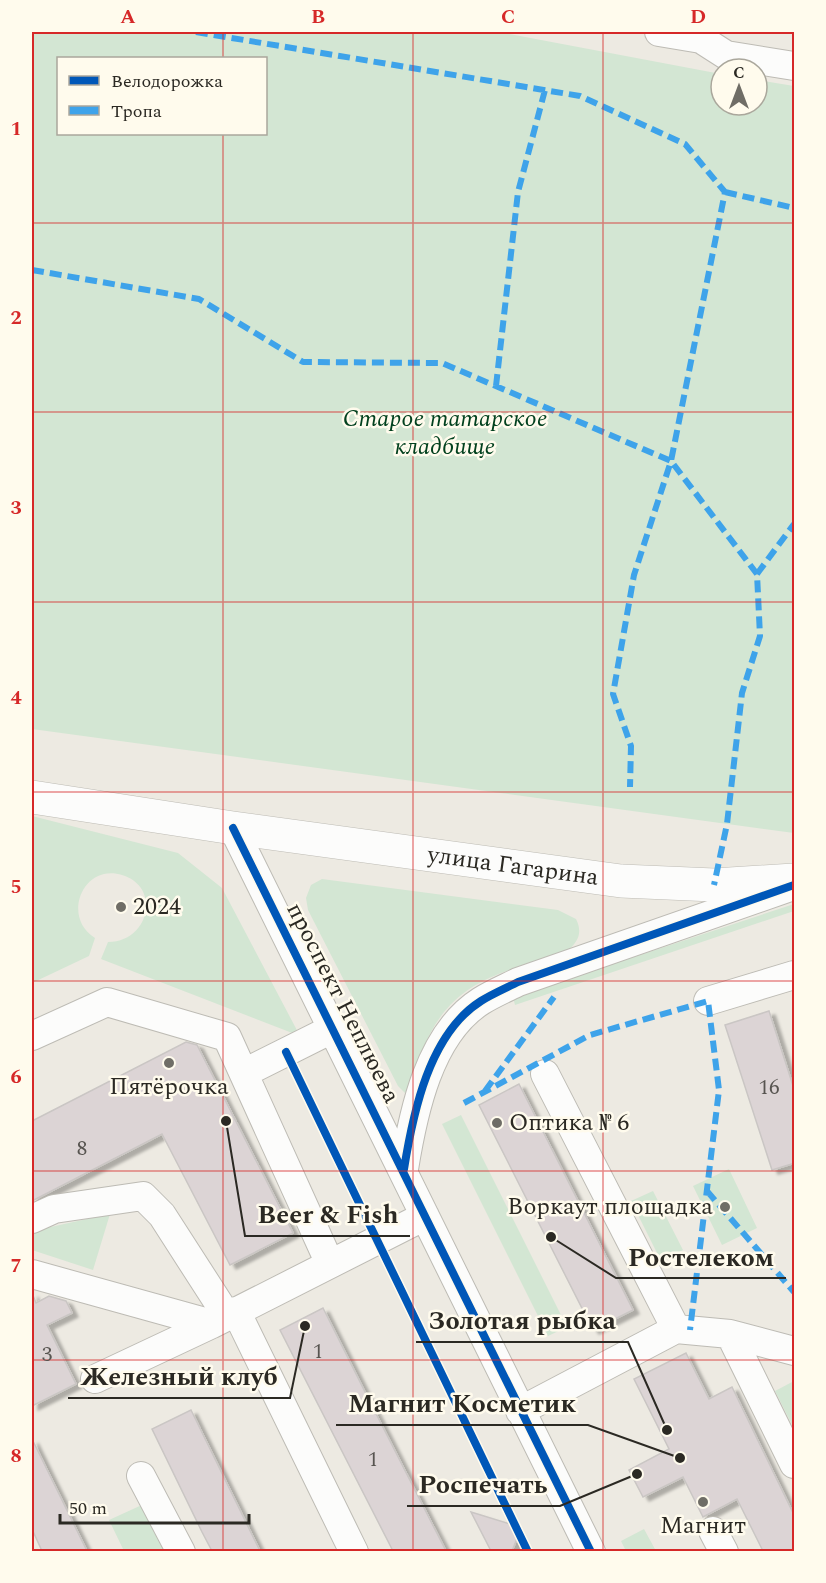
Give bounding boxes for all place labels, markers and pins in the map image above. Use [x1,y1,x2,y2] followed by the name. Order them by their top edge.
[133,889,181,925] place label: 2024
[114,900,128,914] marker: 2024
[162,1056,176,1070] marker: Пятёрочка
[109,1069,229,1105] place label: Пятёрочка
[509,1105,629,1141] place label: Оптика № 6
[490,1116,504,1130] marker: Оптика № 6
[507,1189,713,1225] place label: Воркаут площадка
[245,1192,410,1236] callout: Beer & Fish
[718,1200,732,1214] marker: Воркаут площадка
[616,1234,786,1278] callout: Ростелеком
[416,1298,628,1342] callout: Золотая рыбка
[68,1354,290,1398] callout: Железный клуб
[336,1381,588,1425] callout: Магнит Косметик
[407,1462,560,1506] callout: Роспечать
[696,1495,710,1509] marker: Магнит
[660,1508,746,1544] place label: Магнит

